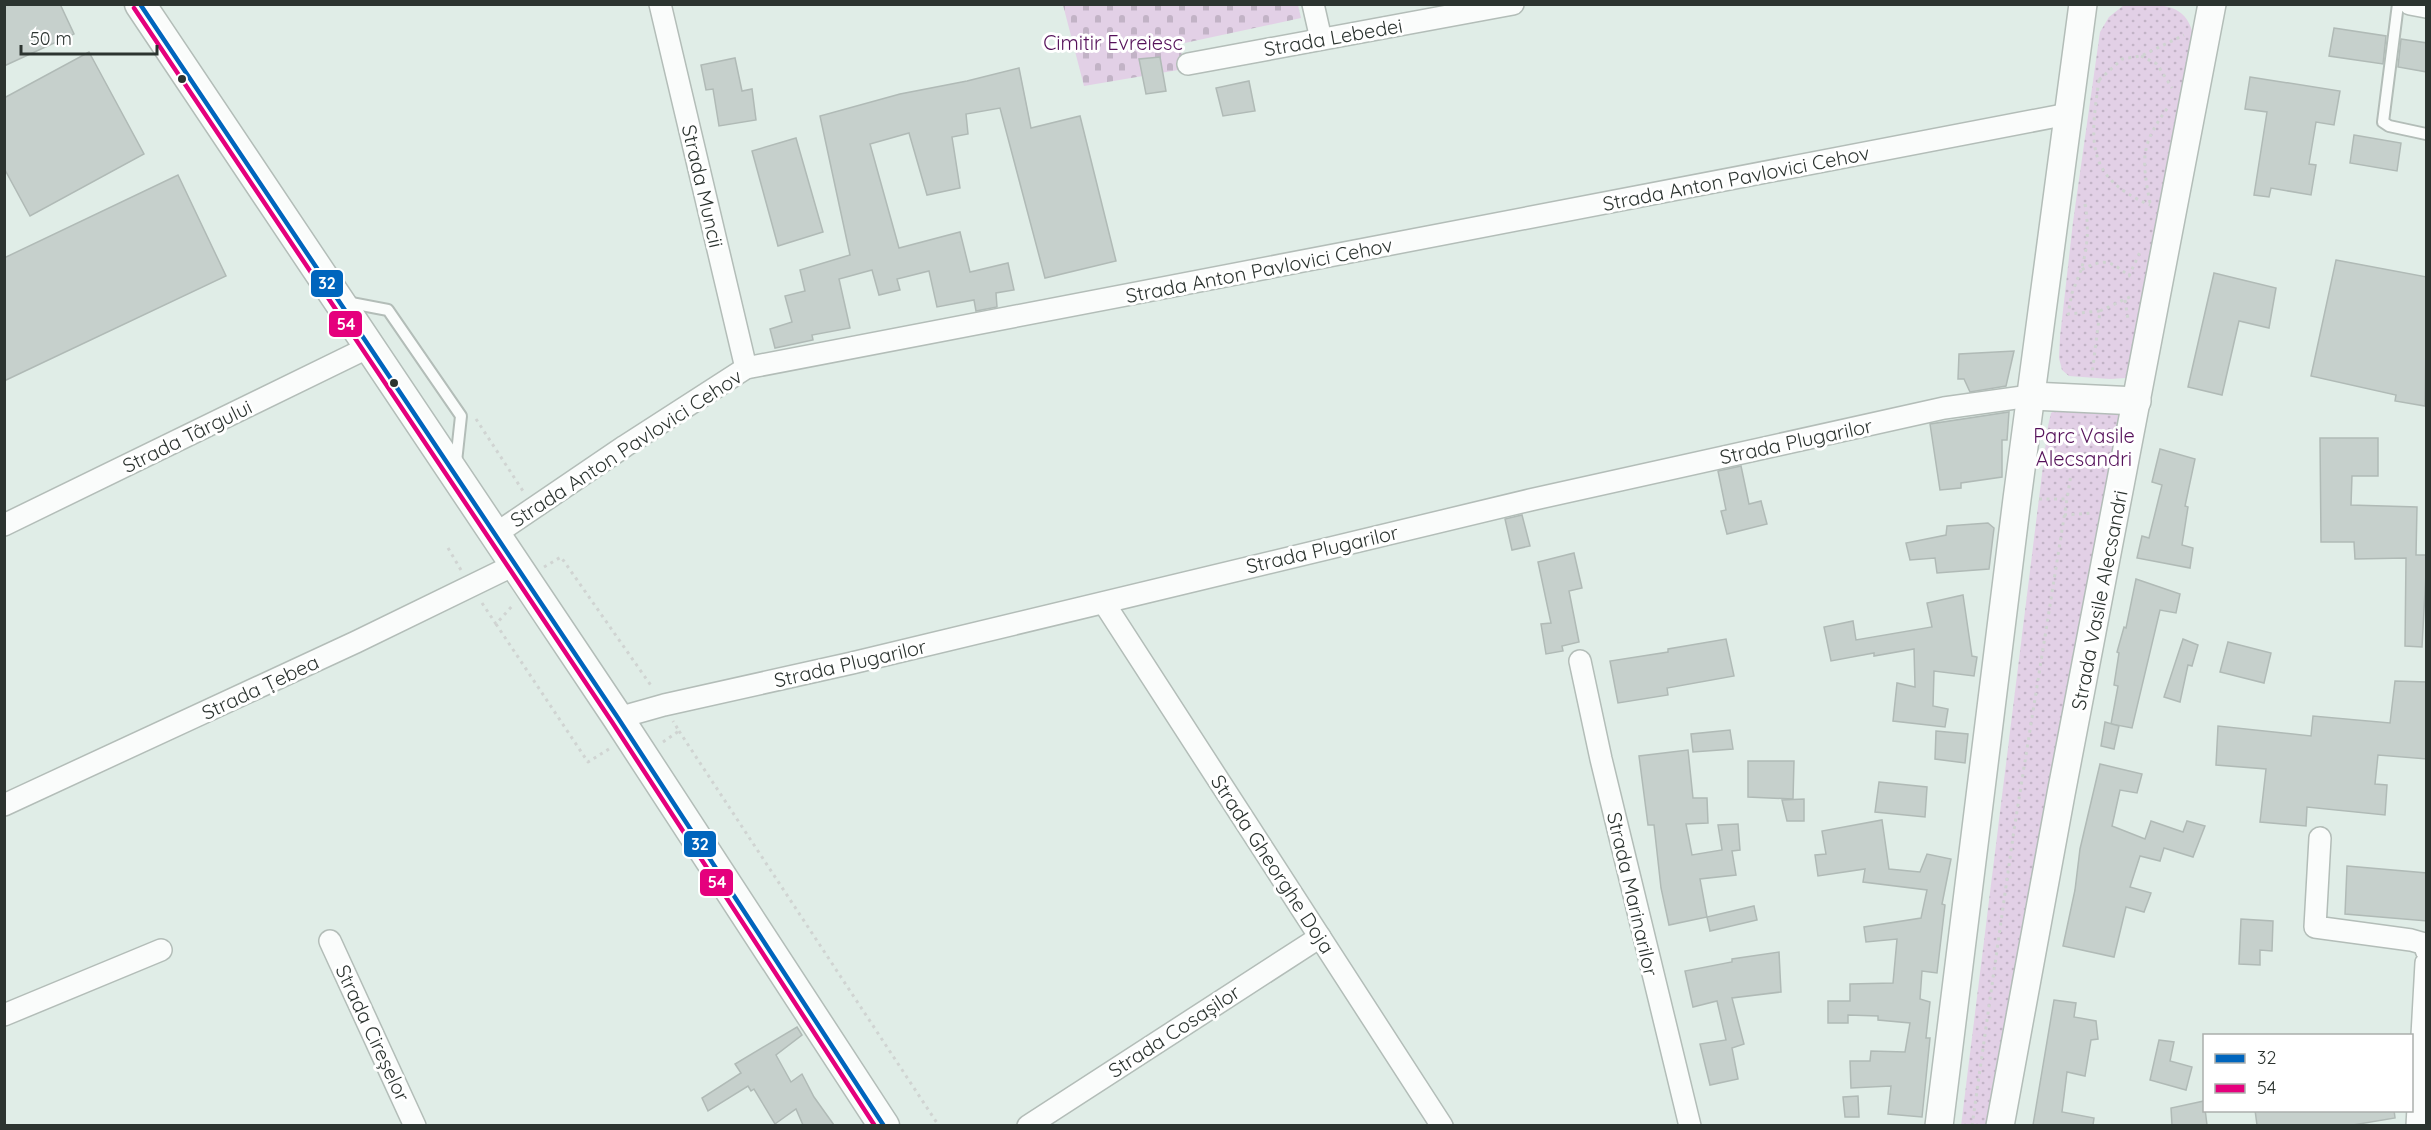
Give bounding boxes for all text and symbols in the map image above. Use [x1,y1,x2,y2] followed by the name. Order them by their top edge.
[1262,13,1404,61] street label: Strada Lebedei
[21,18,158,56] scale bar
[30,27,72,50] text: 50 m
[1043,30,1183,55] park label: Cimitir Evreiesc
[176,73,188,85] unlabelled marker
[677,122,729,250] street label: Strada Muncii
[1600,140,1872,216] street label: Strada Anton Pavlovici Cehov
[1123,232,1395,308] street label: Strada Anton Pavlovici Cehov
[310,269,344,298] line badge: 32
[318,273,336,293] text: 32
[328,310,363,338] line badge: 54
[337,314,356,334] text: 54
[505,364,747,532] street label: Strada Anton Pavlovici Cehov
[388,377,400,389] unlabelled marker
[118,394,256,478] street label: Strada Târgului
[1717,413,1875,469] street label: Strada Plugarilor
[2033,423,2135,471] park label: Parc Vasile Alecsandri
[2065,488,2133,712] street label: Strada Vasile Alecsandri
[1243,519,1401,579] street label: Strada Plugarilor
[771,633,929,693] street label: Strada Plugarilor
[197,649,323,725] street label: Strada Țebea
[1206,770,1340,958] street label: Strada Gheorghe Doja
[1602,809,1664,979] street label: Strada Marinarilor
[683,830,717,858] line badge: 32
[691,834,709,854] text: 32
[699,868,734,897] line badge: 54
[708,872,727,892] text: 54
[330,961,416,1106] street label: Strada Cireșelor
[1103,979,1245,1083] street label: Strada Cosașilor
[2203,1034,2413,1112] legend
[2257,1046,2276,1069] text: 32
[2257,1076,2276,1099] text: 54

